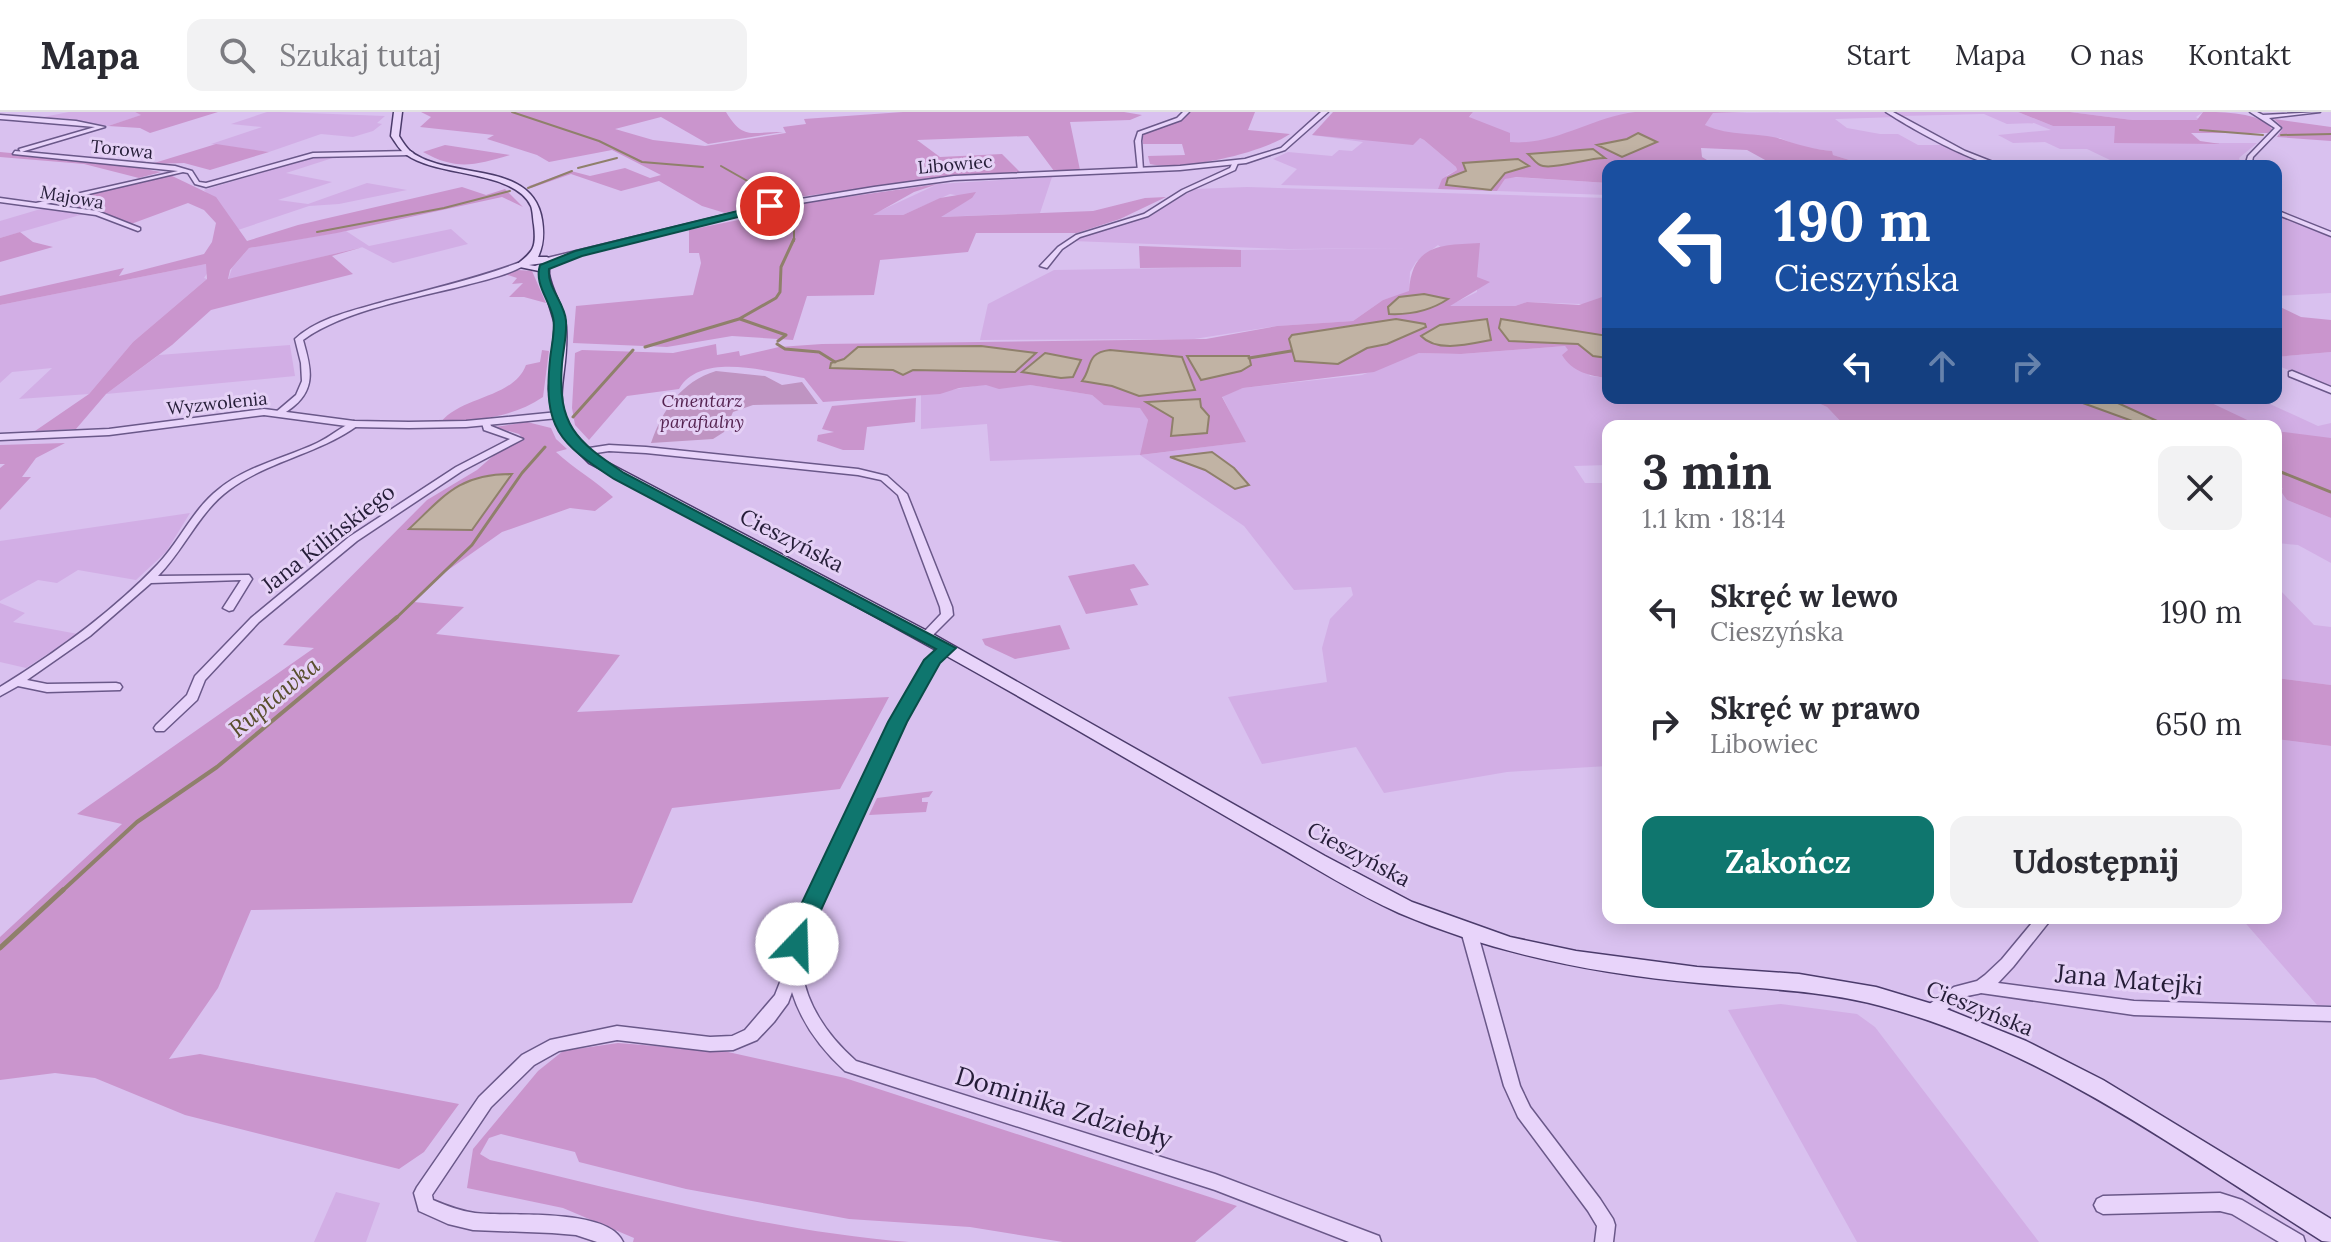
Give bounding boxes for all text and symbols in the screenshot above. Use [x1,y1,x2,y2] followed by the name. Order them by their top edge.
[187,19,747,91] search box
[40,31,139,79] text: Mapa
[215,33,259,77] icon: search
[279,36,441,74] text: Szukaj tutaj
[1846,37,1911,73] text: Start
[1955,37,2026,73] text: Mapa
[2070,37,2144,73] text: O nas
[2188,37,2291,73] text: Kontakt
[90,134,154,164] street label: Torowa
[917,149,993,179] street label: Libowiec
[736,172,804,240] pin
[38,180,106,214] street label: Majowa
[748,184,792,228] icon: arrive
[1774,185,1931,256] text: 190 m
[1642,192,1746,296] icon: left
[1774,255,1959,301] text: Cieszyńska
[1836,344,1880,388] icon: left
[1920,344,1964,388] icon: ahead
[2004,344,2048,388] icon: right
[166,386,268,420] street label: Wyzwolenia
[660,389,744,433] park label: Cmentarz parafialny
[1642,441,1772,502] text: 3 min
[2158,446,2242,530] button: close
[255,477,400,599] street label: Jana Kilińskiego
[735,502,849,578] street label: Cieszyńska
[1642,502,1786,535] text: 1.1 km · 18:14
[1710,577,1898,615] text: Skręć w lewo
[1642,590,1686,634] icon: left
[2160,593,2242,631] text: 190 m
[1710,615,1844,648] text: Cieszyńska
[222,649,327,744] water label: Ruptawka
[1710,689,1920,727] text: Skręć w prawo
[1642,702,1686,746] icon: right
[2155,705,2242,743] text: 650 m
[1710,727,1818,760] text: Libowiec
[1302,815,1416,893] street label: Cieszyńska
[1642,816,1934,908] button: Zakończ
[1950,816,2242,908] button: Udostępnij
[755,902,839,986] position arrow
[2053,956,2204,1002] street label: Jana Matejki
[1922,974,2038,1042] street label: Cieszyńska
[952,1058,1177,1156] street label: Dominika Zdziebły

